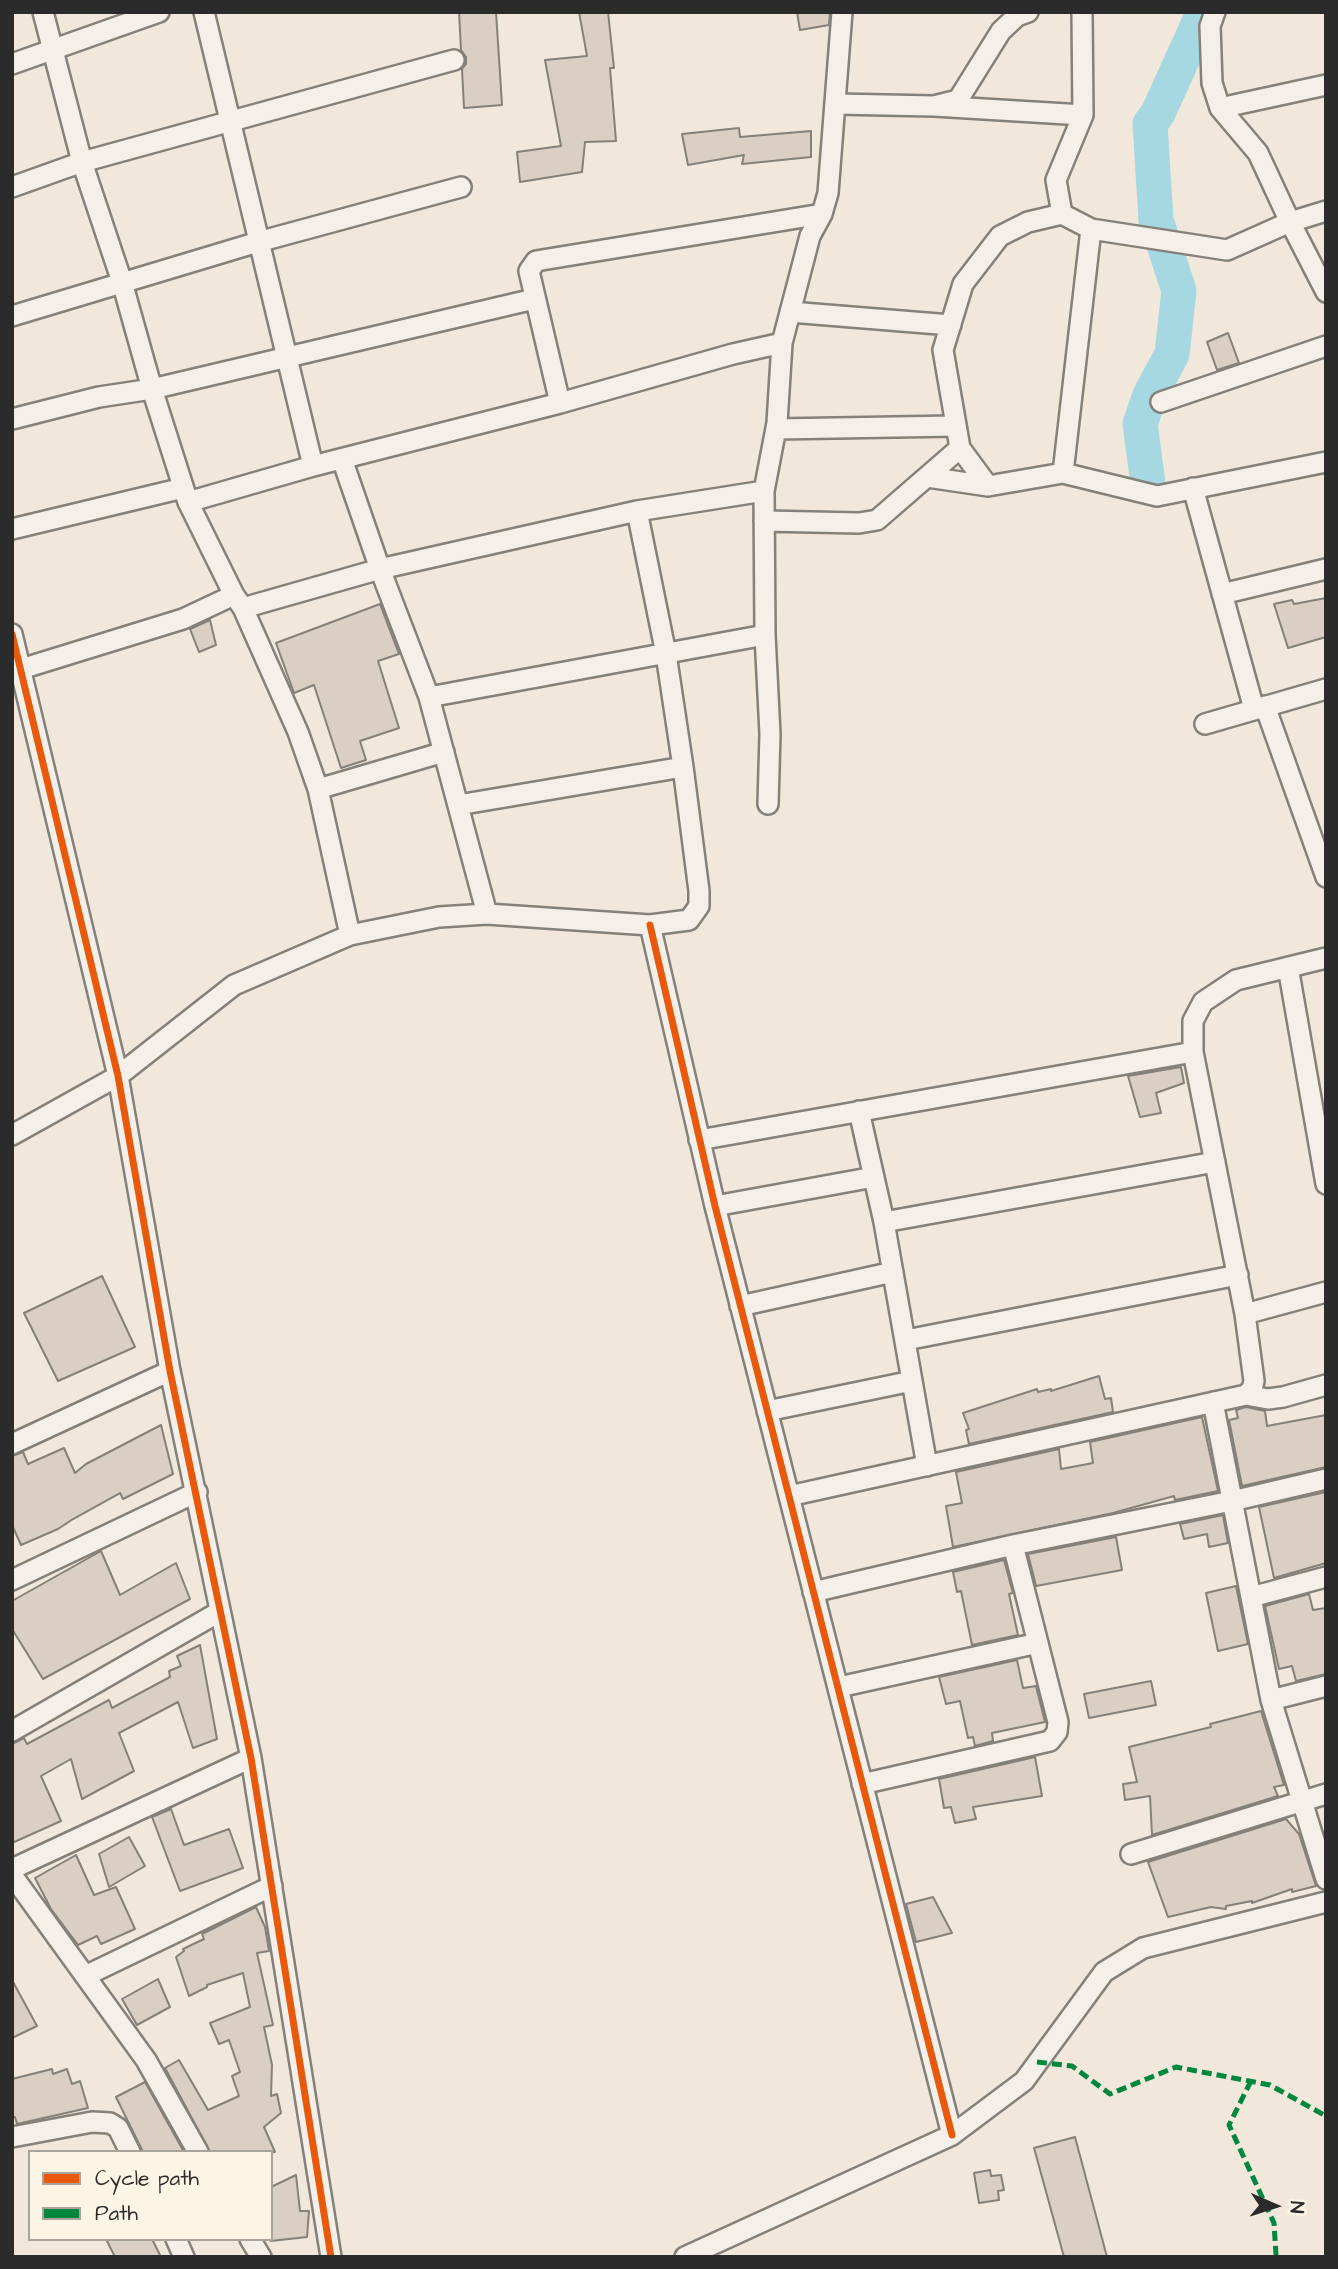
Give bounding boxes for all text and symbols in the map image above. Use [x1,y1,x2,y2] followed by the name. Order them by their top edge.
[28,2150,273,2241] legend
[95,2164,199,2193] text: Cycle path
[1240,2171,1310,2241] north arrow
[95,2199,138,2228] text: Path
[1283,2200,1310,2214] text: N

